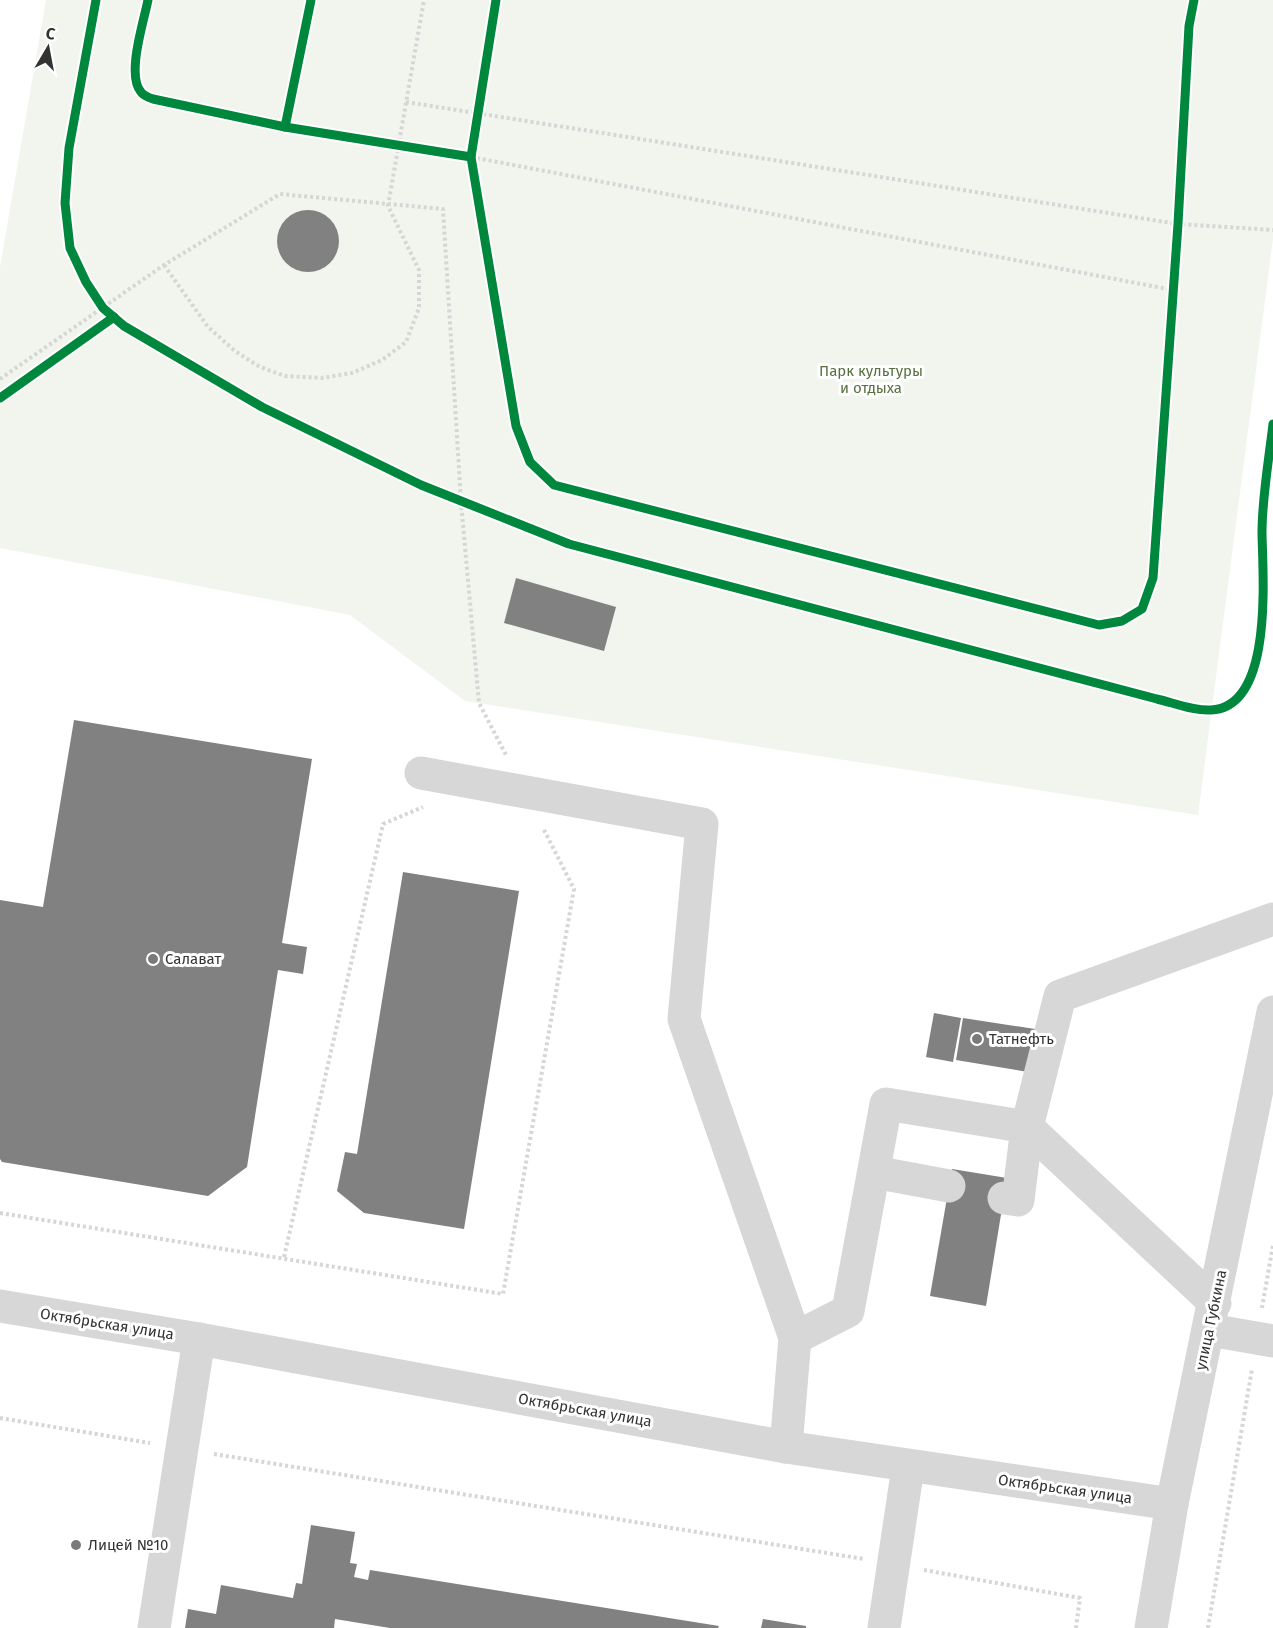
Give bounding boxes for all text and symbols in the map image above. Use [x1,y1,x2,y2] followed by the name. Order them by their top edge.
[18,18,78,78] north arrow
[44,24,57,44] text: С
[819,362,923,397] park label: Парк культуры и отдыха
[165,950,221,968] place label: Салават
[146,952,160,966] marker: Салават
[989,1030,1054,1048] place label: Татнефть
[970,1032,984,1046] marker: Татнефть
[1192,1268,1230,1372] street label: улица Губкина
[39,1305,175,1343] street label: Октябрьская улица
[517,1389,653,1431] street label: Октябрьская улица
[997,1471,1133,1507] street label: Октябрьская улица
[88,1536,168,1554] place label: Лицей №10
[69,1538,83,1552] marker: Лицей №10

